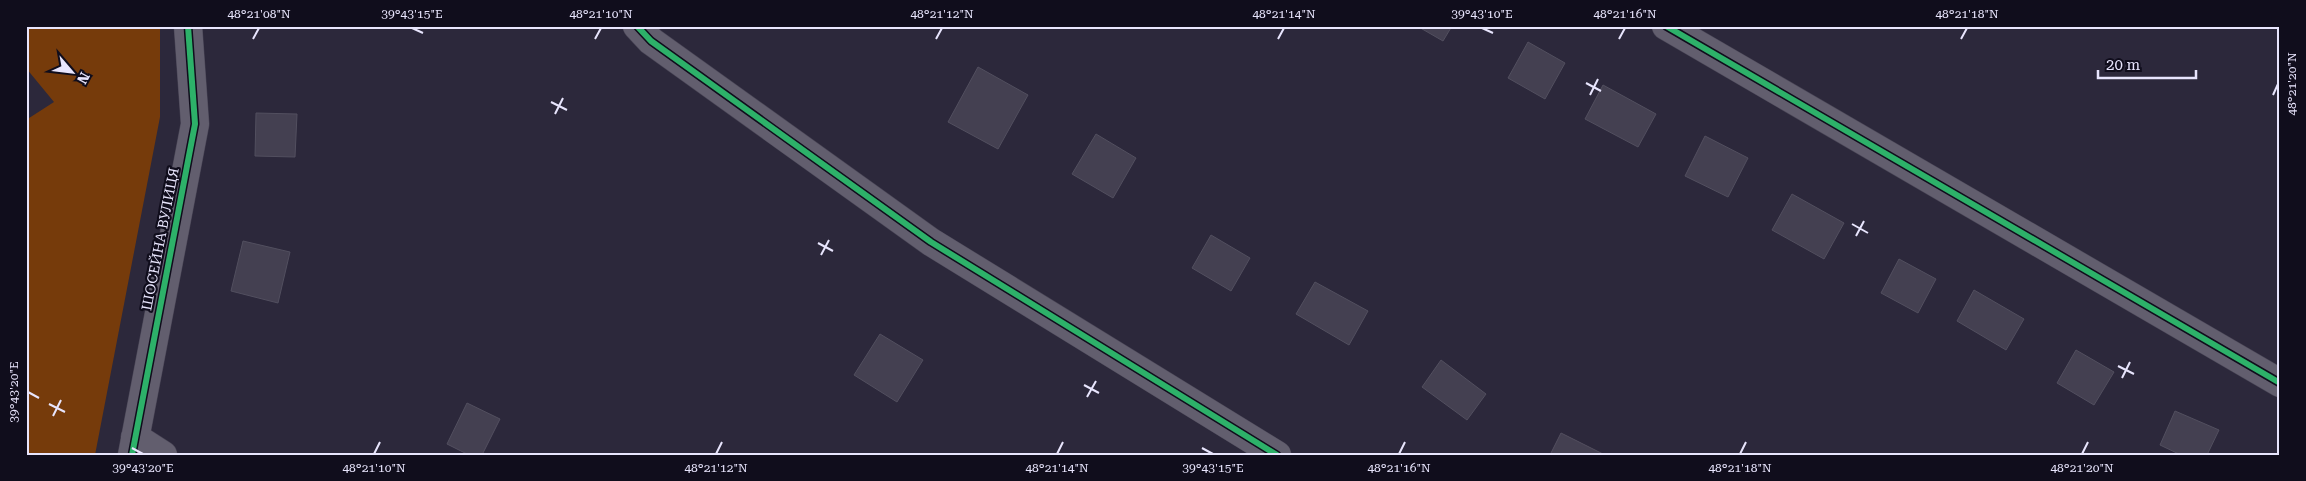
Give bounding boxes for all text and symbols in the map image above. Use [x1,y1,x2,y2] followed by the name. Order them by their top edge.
[227,7,291,21] text: 48°21'08"N
[381,7,443,21] text: 39°43'15"E
[569,7,633,21] text: 48°21'10"N
[910,7,974,21] text: 48°21'12"N
[1252,7,1316,21] text: 48°21'14"N
[1451,7,1513,21] text: 39°43'10"E
[1593,7,1657,21] text: 48°21'16"N
[1935,7,1999,21] text: 48°21'18"N
[48,48,98,98] north arrow
[2098,48,2196,80] scale bar
[2285,52,2299,116] text: 48°21'20"N
[2106,56,2141,74] text: 20 m
[74,70,93,87] text: N
[138,166,182,312] street label: ШОСЕЙНА ВУЛИЦЯ
[7,361,21,423] text: 39°43'20"E
[112,461,174,475] text: 39°43'20"E
[342,461,406,475] text: 48°21'10"N
[684,461,748,475] text: 48°21'12"N
[1025,461,1089,475] text: 48°21'14"N
[1182,461,1244,475] text: 39°43'15"E
[1367,461,1431,475] text: 48°21'16"N
[1708,461,1772,475] text: 48°21'18"N
[2050,461,2114,475] text: 48°21'20"N

